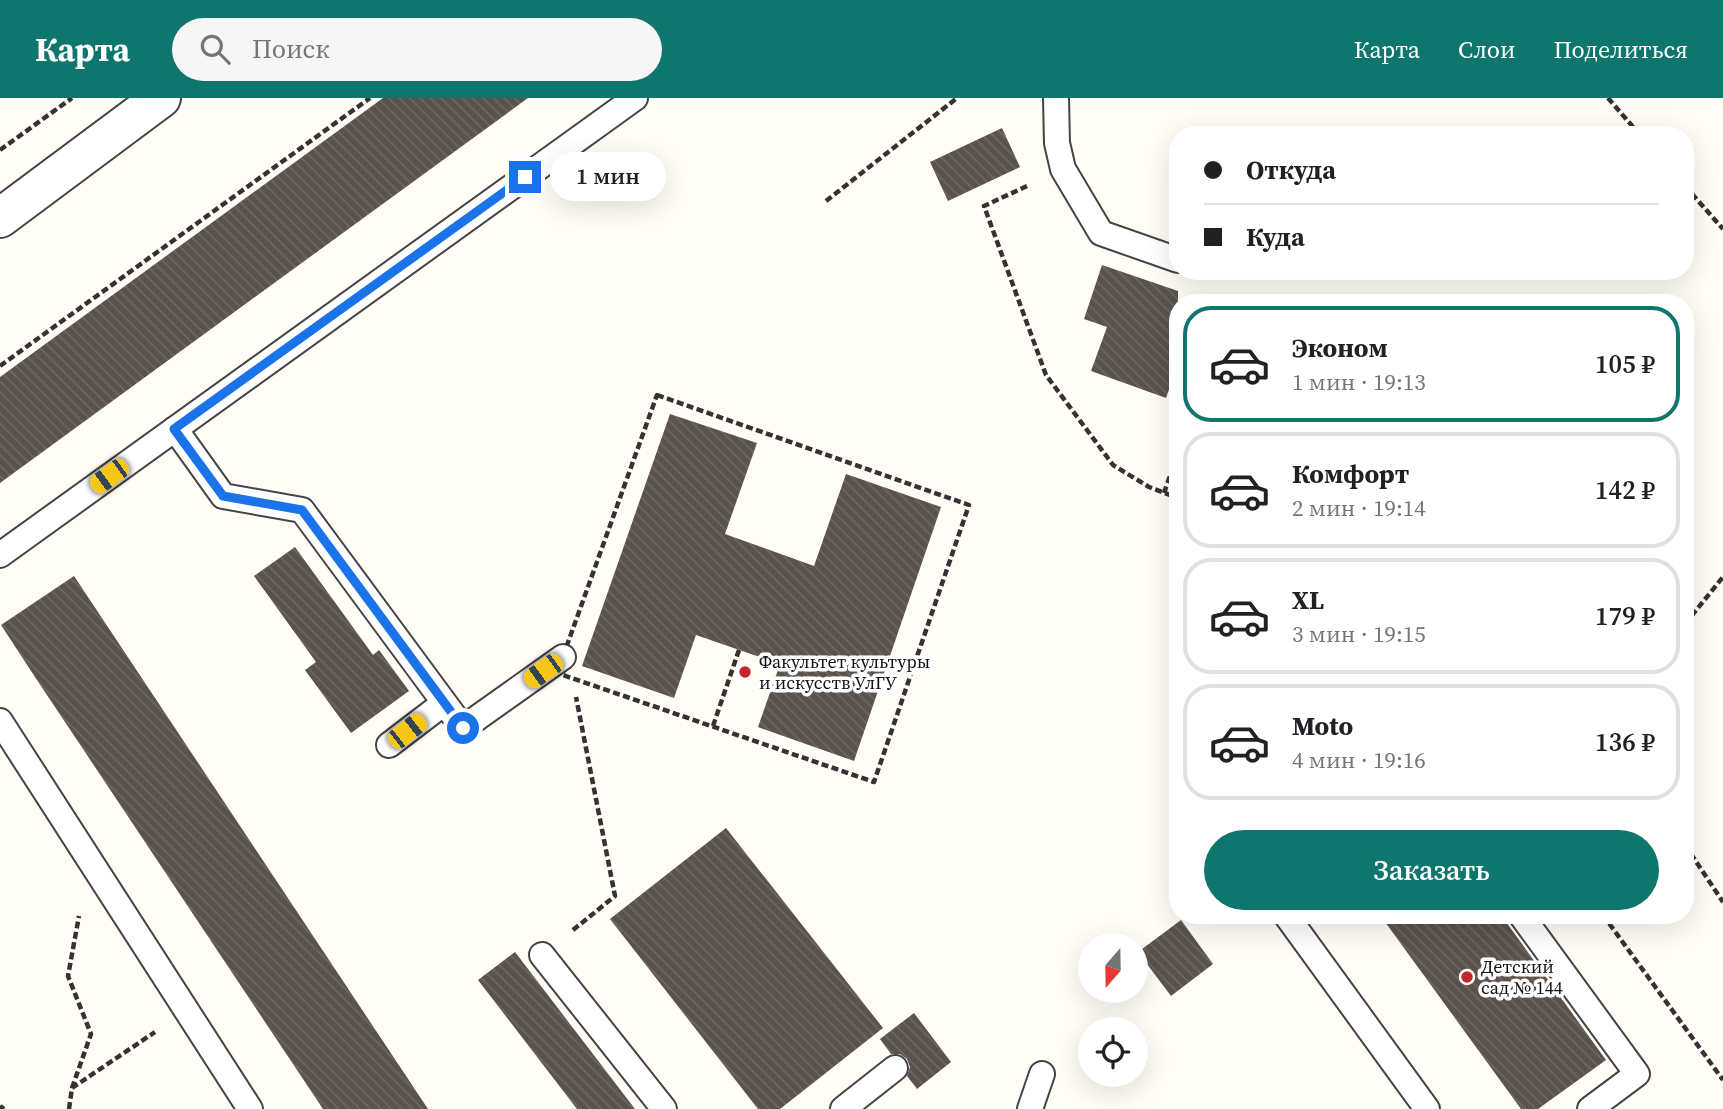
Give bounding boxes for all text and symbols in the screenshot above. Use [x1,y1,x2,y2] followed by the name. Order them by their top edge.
[172,18,662,81] search box
[35,27,130,72] text: Карта
[196,30,234,68] icon: search
[252,31,330,67] text: Поиск
[1354,33,1420,66] text: Карта
[1458,33,1515,66] text: Слои
[1553,33,1688,66] text: Поделиться
[1246,152,1336,188] text: Откуда
[550,153,665,202] callout: 1 мин
[576,160,640,192] text: 1 мин
[509,161,541,193] route end
[1246,219,1305,255] text: Куда
[1292,330,1388,366] text: Эконом
[1208,333,1271,396] icon: car
[1595,346,1655,382] text: 105 ₽
[1292,366,1426,398] text: 1 мин · 19:13
[86,455,133,497] car
[1292,456,1409,492] text: Комфорт
[1208,459,1271,522] icon: car
[1595,472,1655,508] text: 142 ₽
[1292,492,1426,524] text: 2 мин · 19:14
[1292,582,1324,618] text: XL
[1208,585,1271,648] icon: car
[1595,598,1655,634] text: 179 ₽
[1292,618,1426,650] text: 3 мин · 19:15
[759,649,930,695] place label: Факультет культуры и искусств УлГУ
[520,650,567,692] car
[737,664,753,680] marker: Факультет культуры и искусств УлГУ
[1292,708,1353,744] text: Moto
[384,710,431,752] car
[1208,711,1271,774] icon: car
[447,712,479,744] route start
[1595,724,1655,760] text: 136 ₽
[1292,744,1426,776] text: 4 мин · 19:16
[1204,830,1659,910] button: Заказать
[1078,933,1148,1003] north arrow
[1078,933,1148,1087] map controls
[1481,954,1563,1000] place label: Детский сад № 144
[1459,969,1475,985] marker: Детский сад № 144
[1078,1017,1148,1087] button: locate

